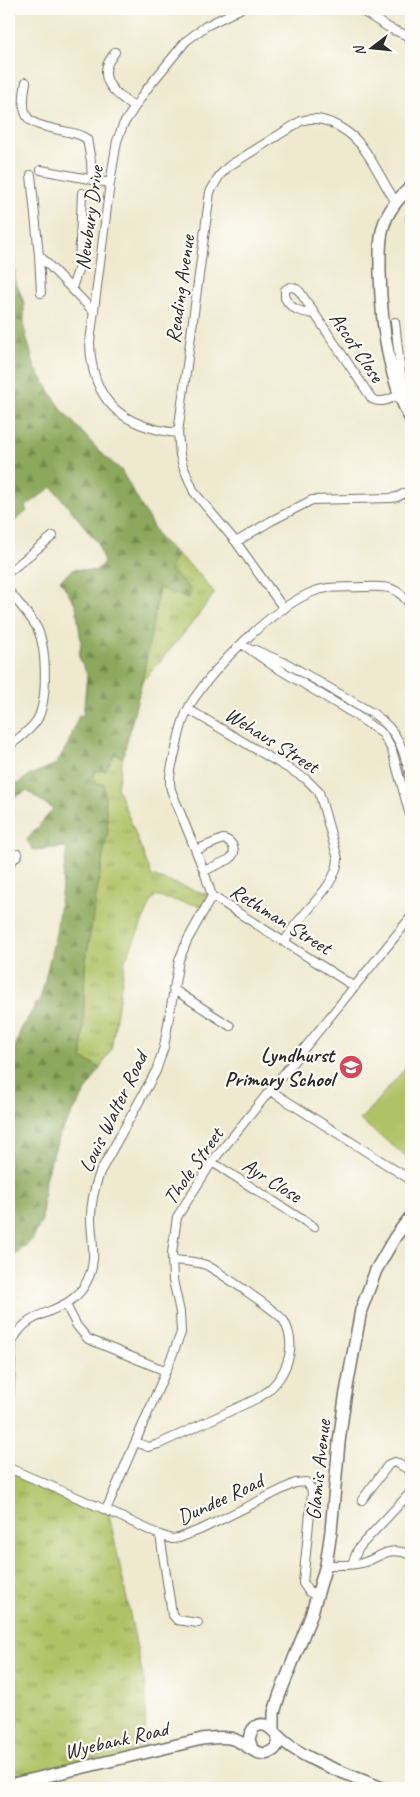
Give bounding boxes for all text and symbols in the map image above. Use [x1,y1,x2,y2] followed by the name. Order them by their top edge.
[348,22,398,72] north arrow
[350,43,369,58] text: N
[69,162,109,272] street label: Newbury Drive
[160,232,201,345] street label: Reading Avenue
[324,307,391,388] street label: Ascot Close
[220,701,325,780] street label: Wehaus Street
[226,878,338,961] street label: Rethman Street
[225,1042,338,1092] place label: Lyndhurst Primary School
[73,1044,155,1176] street label: Louis Walter Road
[338,1054,364,1080] school or university icon: Lyndhurst Primary School
[157,1121,230,1209] street label: Thole Street
[238,1152,307,1209] street label: Ayr Close
[300,1418,336,1521] street label: Glamis Avenue
[173,1466,270,1530] street label: Dundee Road
[62,1715,174,1765] street label: Wyebank Road

